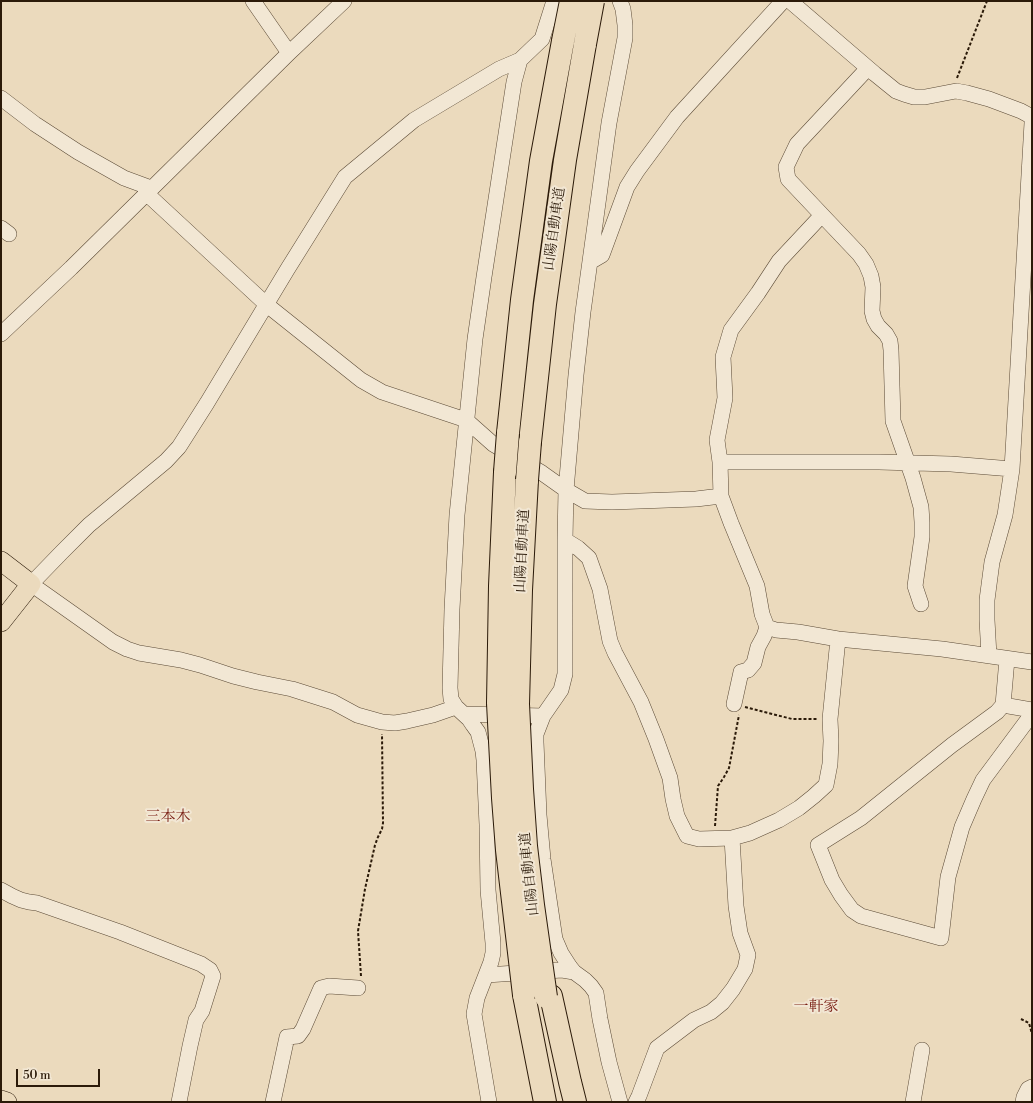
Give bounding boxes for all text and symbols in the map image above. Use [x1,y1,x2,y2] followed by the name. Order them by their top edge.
[541,186,569,272] street label: 山陽自動車道
[512,509,534,593] street label: 山陽自動車道
[146,808,190,826] district label: 三本木
[517,831,543,917] street label: 山陽自動車道
[794,998,838,1016] district label: 一軒家
[18,1061,102,1087] scale bar
[23,1068,51,1083] text: 50 m

